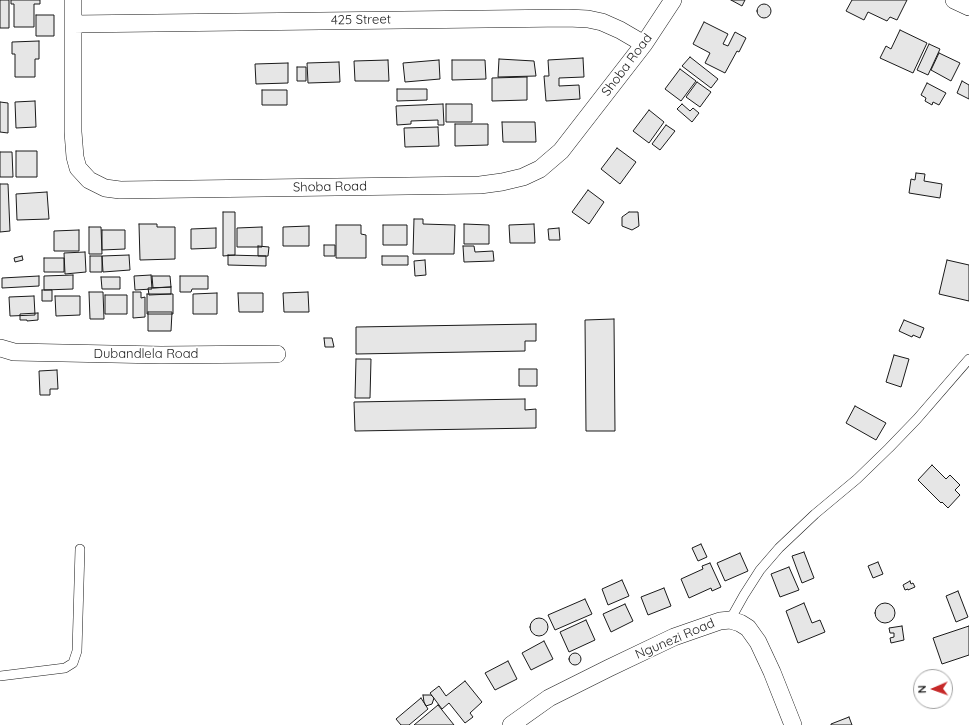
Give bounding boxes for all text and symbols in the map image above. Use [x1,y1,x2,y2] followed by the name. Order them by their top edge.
[331,12,391,28] street label: 425 Street
[598,31,656,99] street label: Shoba Road
[293,179,367,195] street label: Shoba Road
[94,346,198,362] street label: Dubandlela Road
[633,615,717,663] street label: Ngunezi Road
[913,669,953,709] north arrow
[915,685,929,694] text: N

